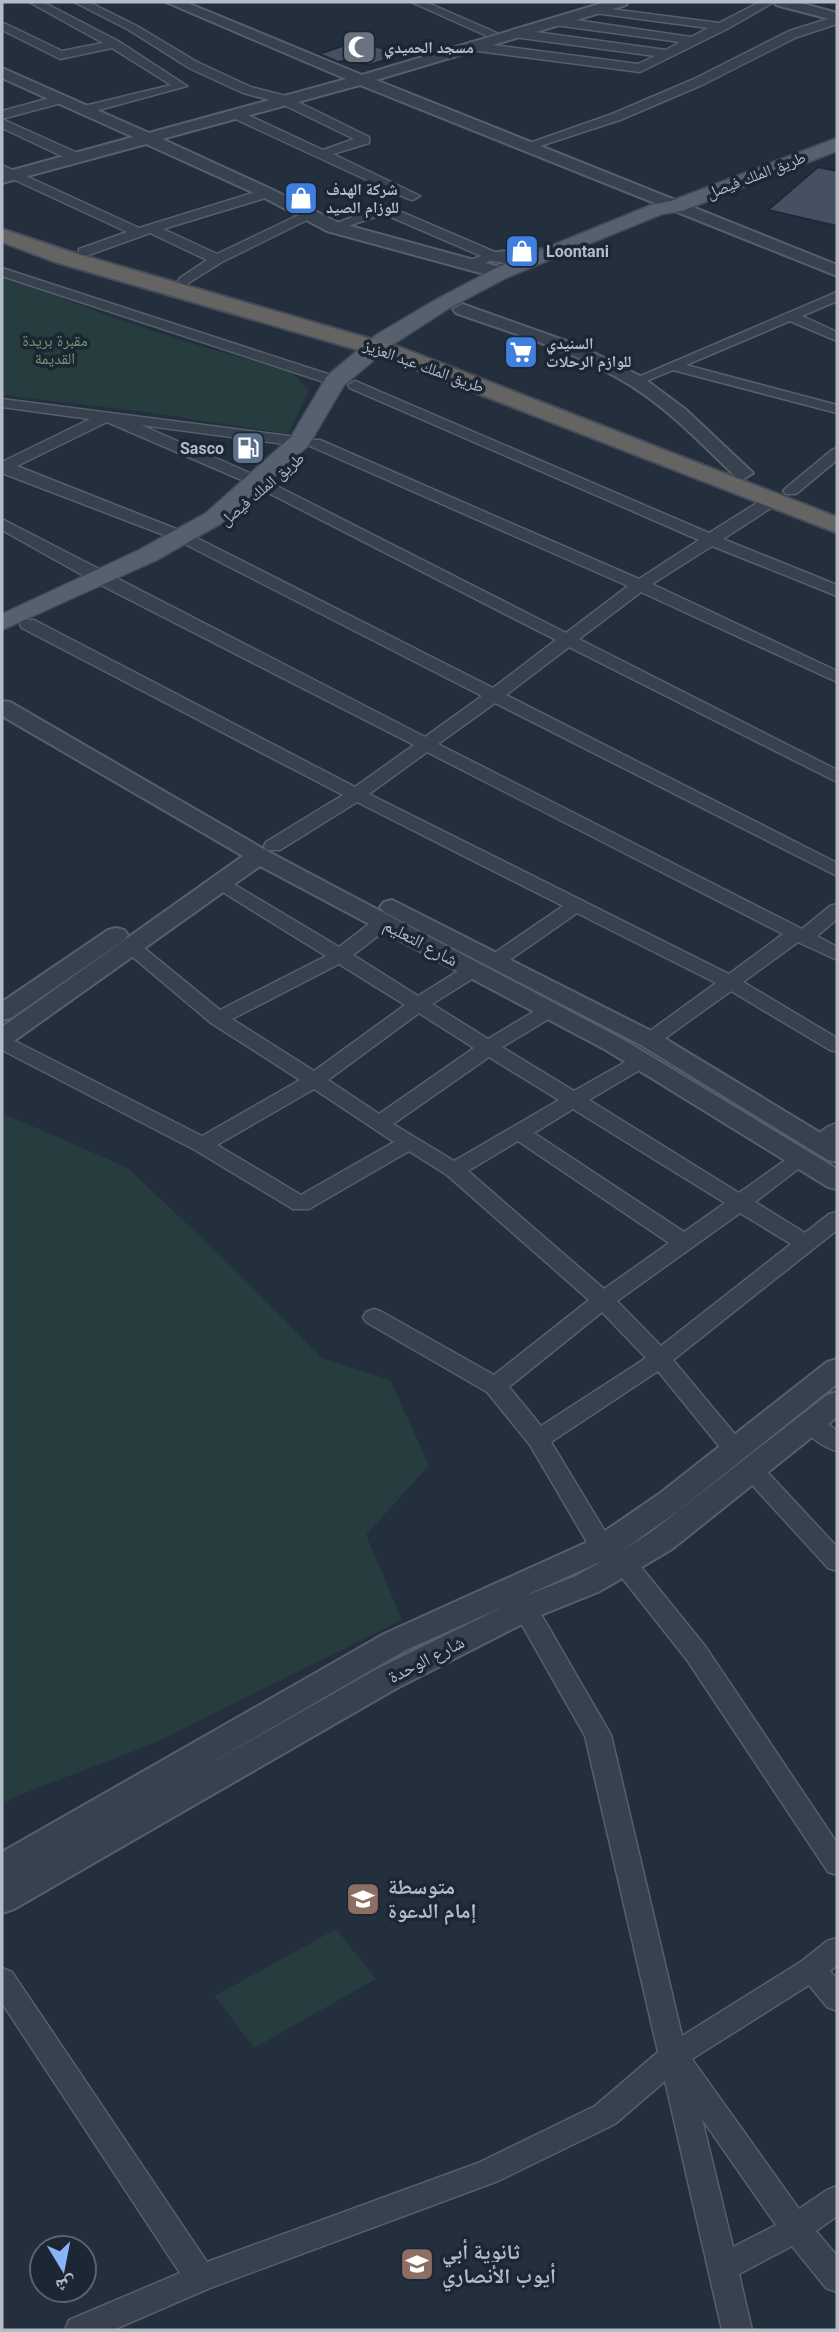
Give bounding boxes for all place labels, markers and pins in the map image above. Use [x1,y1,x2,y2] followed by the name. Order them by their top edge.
[340,28,378,66] mosque icon: مسجد الحميدي
[384,38,474,59] place label: مسجد الحميدي
[282,179,320,217] shop icon: شركة الهدف للوزام الصيد
[326,180,399,219] place label: شركة الهدف للوزام الصيد
[503,232,541,270] shop icon: Loontani
[546,242,609,261] place label: Loontani
[502,333,540,371] supermarket icon: السنيدي للوازم الرحلات
[546,334,632,373] place label: السنيدي للوازم الرحلات
[229,429,267,467] fuel station icon: Sasco
[180,439,224,458] place label: Sasco
[388,1875,476,1925] place label: متوسطة إمام الدعوة
[344,1880,382,1918] school or university icon: متوسطة إمام الدعوة
[442,2238,556,2292] place label: ثانوية أبي أيوب الأنصاري
[398,2245,436,2283] school or university icon: ثانوية أبي أيوب الأنصاري

